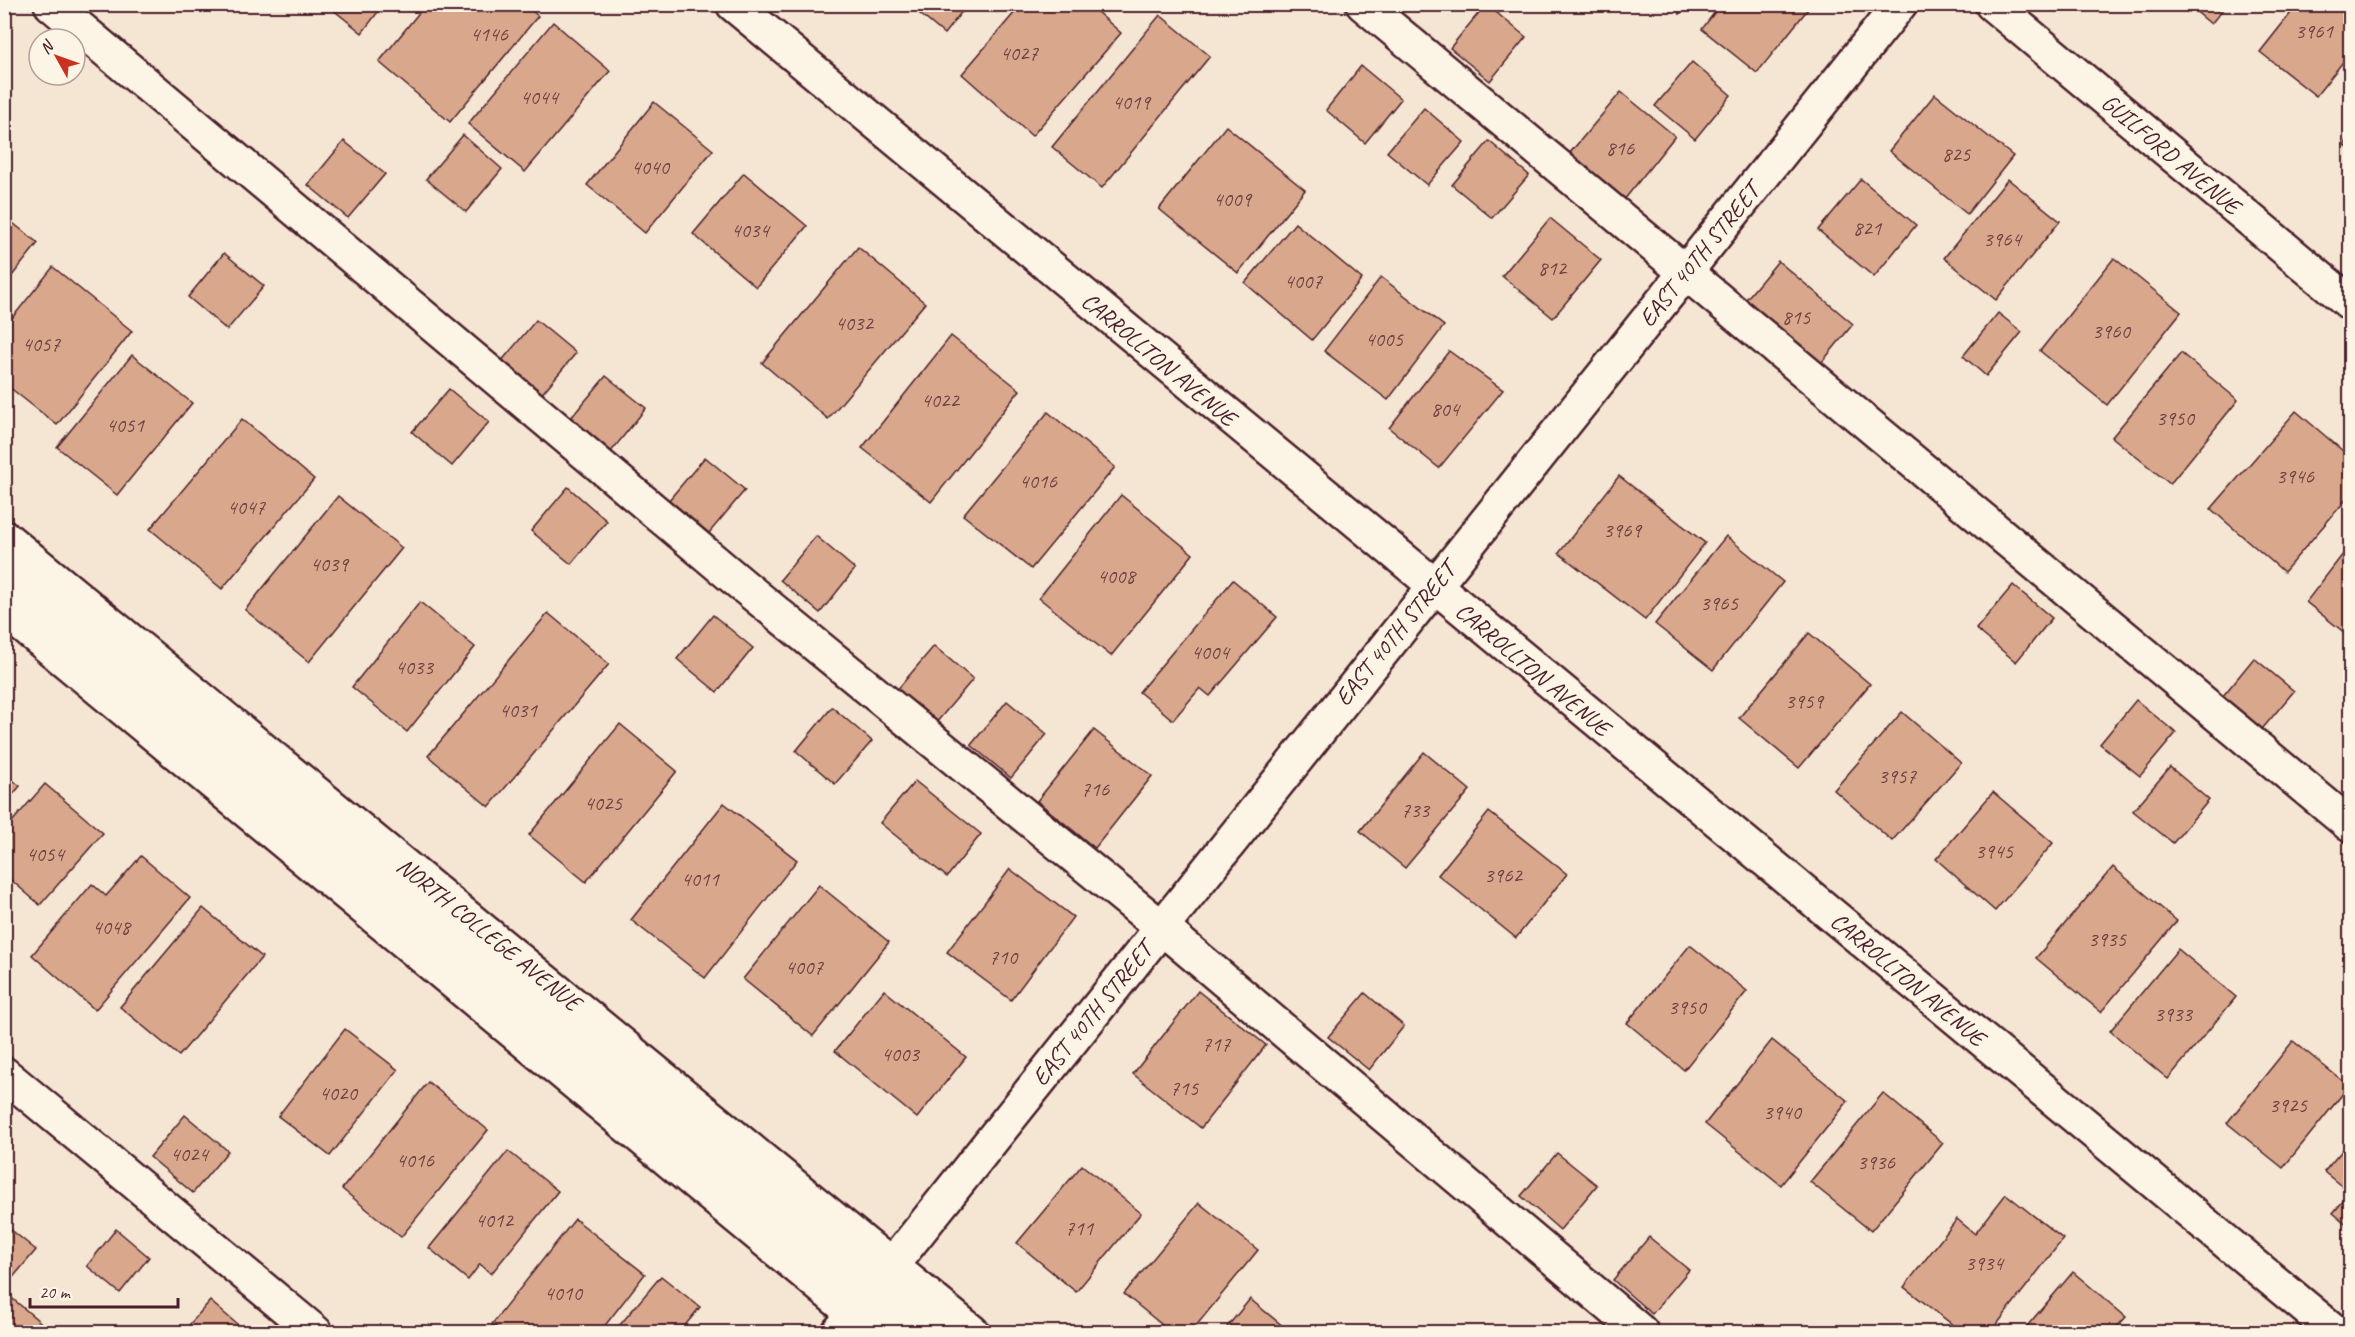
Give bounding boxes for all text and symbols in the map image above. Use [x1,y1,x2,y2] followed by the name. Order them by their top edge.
[2295,18,2334,44] house number: 3961
[470,21,508,47] house number: 4146
[27,27,87,87] north arrow
[35,35,59,58] text: N
[1000,40,1039,66] house number: 4027
[520,84,560,110] house number: 4044
[2095,87,2249,223] street label: GUILFORD AVENUE
[1112,89,1151,115] house number: 4019
[1606,135,1635,161] house number: 816
[1942,141,1972,167] house number: 825
[631,154,670,180] house number: 4040
[1632,173,1770,333] street label: EAST 40TH STREET
[1213,186,1252,212] house number: 4009
[1853,215,1883,241] house number: 821
[731,217,771,243] house number: 4034
[1983,226,2023,252] house number: 3964
[1538,255,1568,281] house number: 812
[1284,268,1323,294] house number: 4007
[1076,286,1245,435] street label: CARROLLTON AVENUE
[1782,304,1812,330] house number: 815
[835,310,874,336] house number: 4032
[2092,318,2131,344] house number: 3960
[1365,326,1404,352] house number: 4005
[22,331,61,357] house number: 4057
[921,387,960,413] house number: 4022
[1431,396,1462,422] house number: 804
[2156,405,2195,431] house number: 3950
[106,412,145,438] house number: 4051
[2276,463,2314,489] house number: 3946
[1019,468,1057,494] house number: 4016
[227,494,266,520] house number: 4047
[1603,517,1642,543] house number: 3969
[310,551,349,577] house number: 4039
[1328,552,1466,712] street label: EAST 40TH STREET
[1097,563,1137,589] house number: 4008
[1700,590,1739,616] house number: 3965
[1450,596,1619,745] street label: CARROLLTON AVENUE
[1191,639,1231,665] house number: 4004
[395,654,434,680] house number: 4033
[1785,688,1824,714] house number: 3959
[499,697,538,723] house number: 4031
[1878,763,1917,789] house number: 3957
[1081,776,1110,802] house number: 716
[584,790,623,816] house number: 4025
[1401,797,1431,823] house number: 733
[1975,838,2014,864] house number: 3945
[26,841,66,867] house number: 4054
[391,851,589,1019] street label: NORTH COLLEGE AVENUE
[1484,862,1523,888] house number: 3962
[681,866,720,892] house number: 4011
[1825,906,1994,1055] street label: CARROLLTON AVENUE
[92,914,132,940] house number: 4048
[2088,926,2127,952] house number: 3935
[1025,932,1163,1092] street label: EAST 40TH STREET
[989,944,1019,970] house number: 710
[785,954,824,980] house number: 4007
[1668,994,1707,1020] house number: 3950
[2154,1001,2193,1027] house number: 3933
[1202,1031,1232,1057] house number: 717
[881,1041,920,1067] house number: 4003
[1170,1075,1200,1101] house number: 715
[319,1080,358,1106] house number: 4020
[2269,1092,2308,1118] house number: 3925
[1763,1099,1802,1125] house number: 3940
[170,1141,210,1167] house number: 4024
[396,1147,434,1173] house number: 4016
[1857,1149,1895,1175] house number: 3936
[475,1207,514,1233] house number: 4012
[1065,1215,1095,1241] house number: 711
[1965,1250,2005,1276] house number: 3934
[30,1271,178,1309] scale bar
[544,1280,583,1306] house number: 4010
[39,1281,72,1303] text: 20 m

